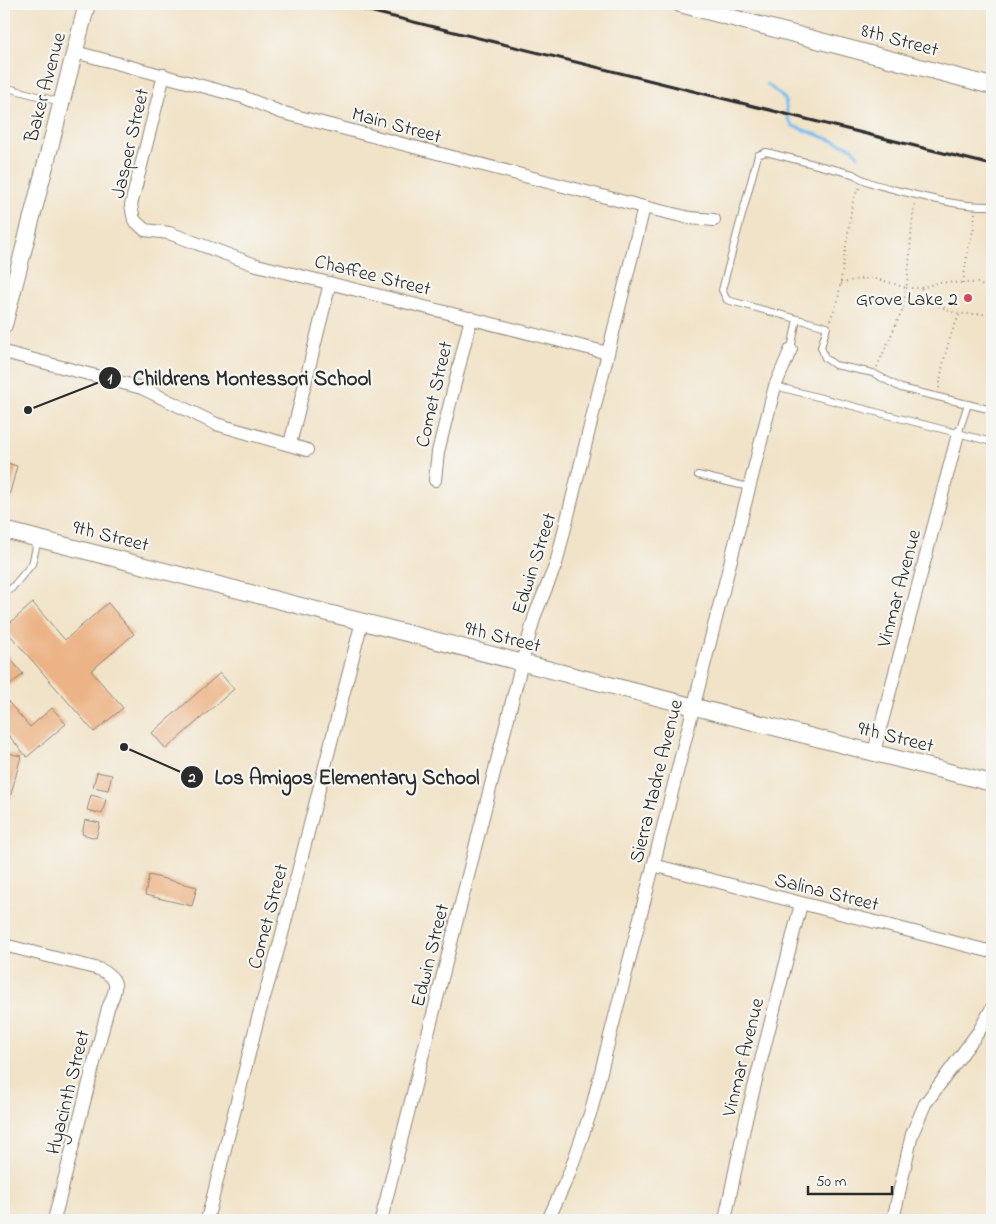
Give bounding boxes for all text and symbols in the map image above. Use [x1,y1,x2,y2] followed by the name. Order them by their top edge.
[857,17,942,66] street label: 8th Street
[18,29,75,147] street label: Baker Avenue
[105,85,158,201] street label: Jasper Street
[348,101,445,152] street label: Main Street
[311,248,434,305] street label: Chaffee Street
[856,286,958,315] place label: Grove Lake 2
[962,292,974,304] marker: Grove Lake 2
[409,338,462,450] street label: Comet Street
[98,360,381,396] callout: Childrens Montessori School
[133,365,372,395] text: Childrens Montessori School
[108,368,113,390] text: 1
[505,509,566,618] street label: Edwin Street
[69,514,152,561] street label: 9th Street
[870,526,930,652] street label: Vinmar Avenue
[461,615,544,662] street label: 9th Street
[623,697,692,866] street label: Sierra Madre Avenue
[854,715,937,762] street label: 9th Street
[179,759,489,795] callout: Los Amigos Elementary School
[214,764,480,796] text: Los Amigos Elementary School
[187,767,196,789] text: 2
[241,860,297,973] street label: Comet Street
[771,866,882,920] street label: Salina Street
[405,901,458,1010] street label: Edwin Street
[715,995,773,1121] street label: Vinmar Avenue
[40,1027,99,1158] street label: Hyacinth Street
[808,1164,892,1196] scale bar
[816,1171,847,1193] text: 50 m

